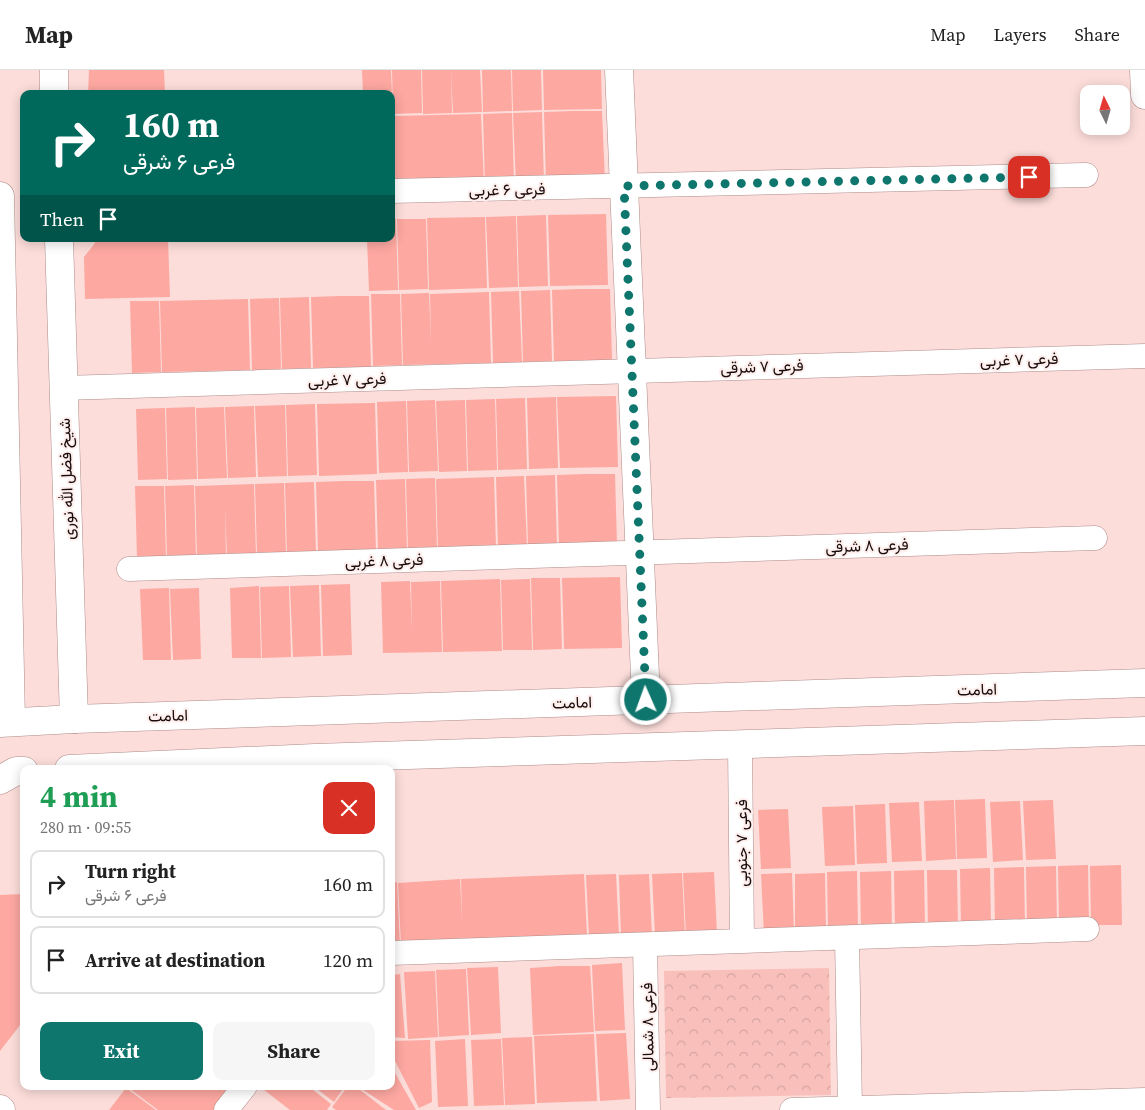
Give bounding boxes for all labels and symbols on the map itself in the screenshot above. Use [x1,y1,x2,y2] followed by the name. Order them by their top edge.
[1080,85,1130,135] north arrow
[1008,156,1050,198] pin
[468,177,546,201] street label: فرعی ۶ غربی
[979,347,1059,371] street label: فرعی ۷ غربی
[720,354,804,378] street label: فرعی ۷ شرقی
[307,367,387,391] street label: فرعی ۷ غربی
[53,418,80,540] street label: شیخ فضل الله نوری
[825,533,909,557] street label: فرعی ۸ شرقی
[344,548,424,572] street label: فرعی ۸ غربی
[619,673,671,725] position arrow
[957,677,997,701] street label: امامت
[552,690,592,714] street label: امامت
[148,703,188,727] street label: امامت
[730,799,752,887] street label: فرعی ۷ جنوبی
[635,982,659,1072] street label: فرعی ۸ شمالی

